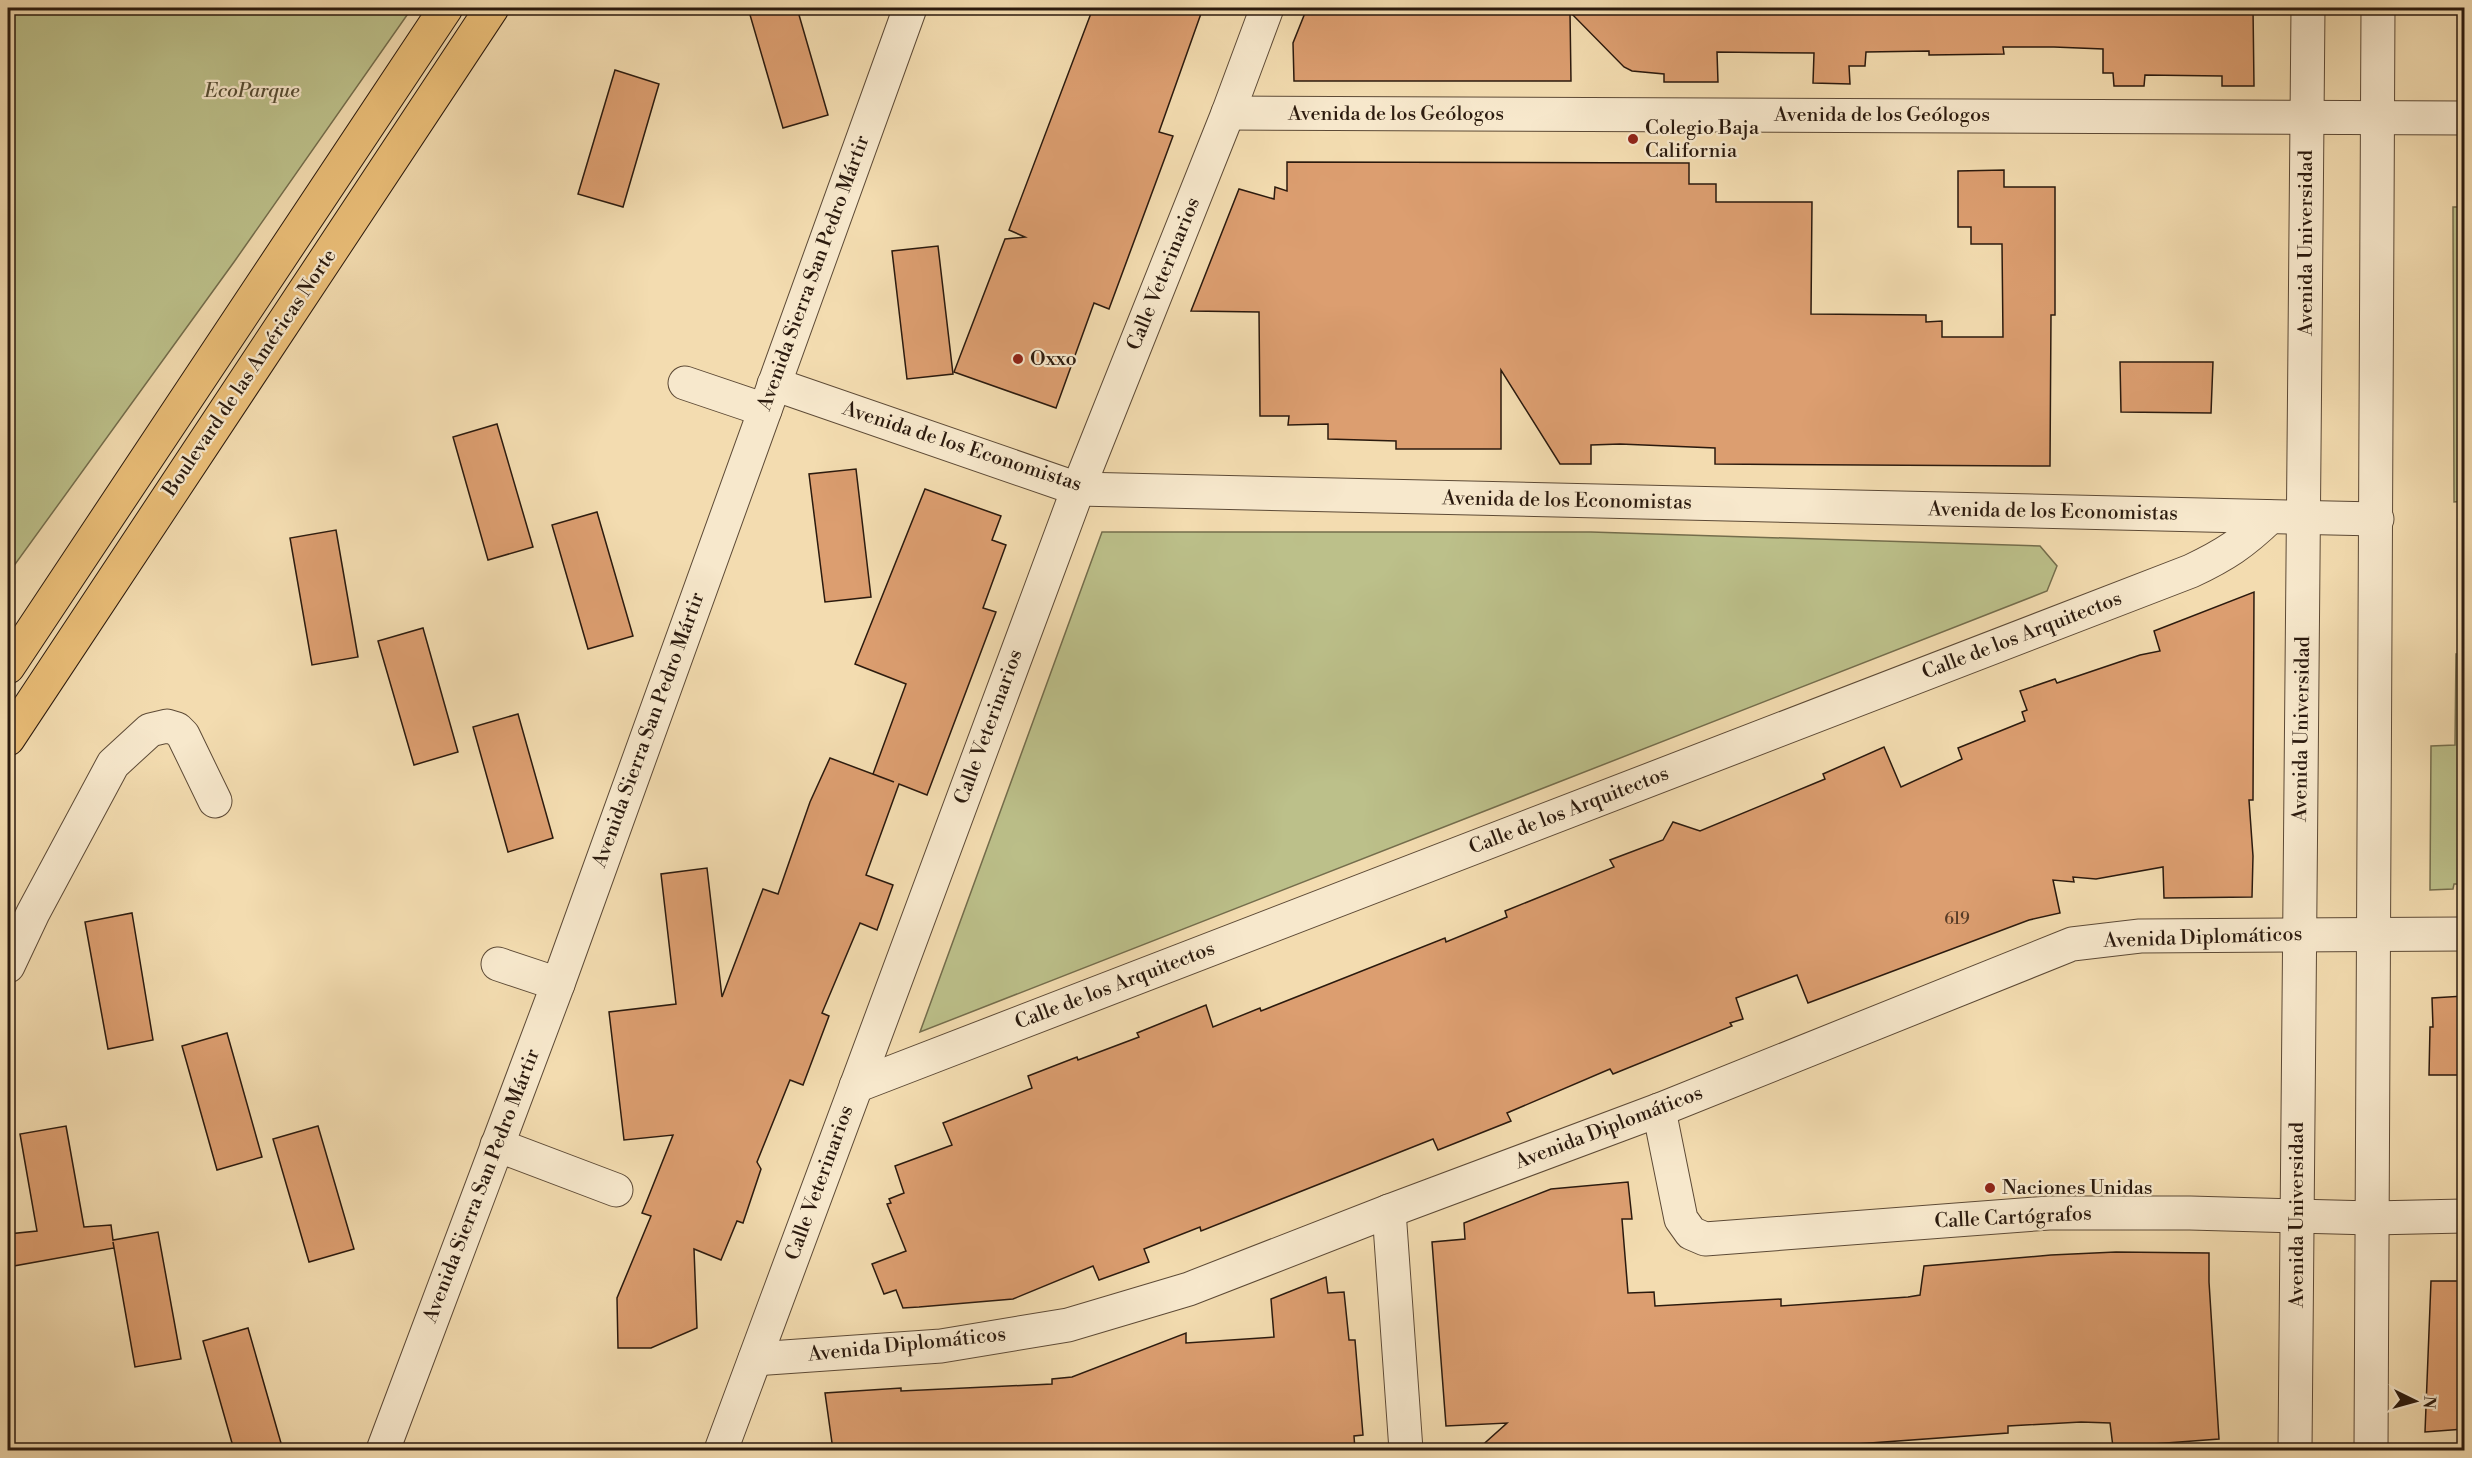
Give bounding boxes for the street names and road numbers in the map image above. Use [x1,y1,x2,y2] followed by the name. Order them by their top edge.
[1287,102,1504,127] street label: Avenida de los Geólogos
[1773,103,1990,128] street label: Avenida de los Geólogos
[752,132,876,415] street label: Avenida Sierra San Pedro Mártir
[2294,149,2319,337] street label: Avenida Universidad
[1122,194,1206,354] street label: Calle Veterinarios
[157,244,342,502] street label: Boulevard de las Américas Norte
[838,396,1085,497] street label: Avenida de los Economistas
[1441,486,1692,516] street label: Avenida de los Economistas
[1927,497,2178,527] street label: Avenida de los Economistas
[1919,586,2125,686] street label: Calle de los Arquitectos
[587,589,711,872] street label: Avenida Sierra San Pedro Mártir
[2288,635,2316,823] street label: Avenida Universidad
[949,646,1029,808] street label: Calle Veterinarios
[1466,761,1672,861] street label: Calle de los Arquitectos
[2102,922,2303,954] street label: Avenida Diplomáticos
[1012,936,1218,1036] street label: Calle de los Arquitectos
[418,1045,546,1327] street label: Avenida Sierra San Pedro Mártir
[1511,1081,1706,1176] street label: Avenida Diplomáticos
[780,1102,860,1264] street label: Calle Veterinarios
[2285,1121,2310,1309] street label: Avenida Universidad
[1934,1201,2092,1235] street label: Calle Cartógrafos
[806,1322,1007,1368] street label: Avenida Diplomáticos

